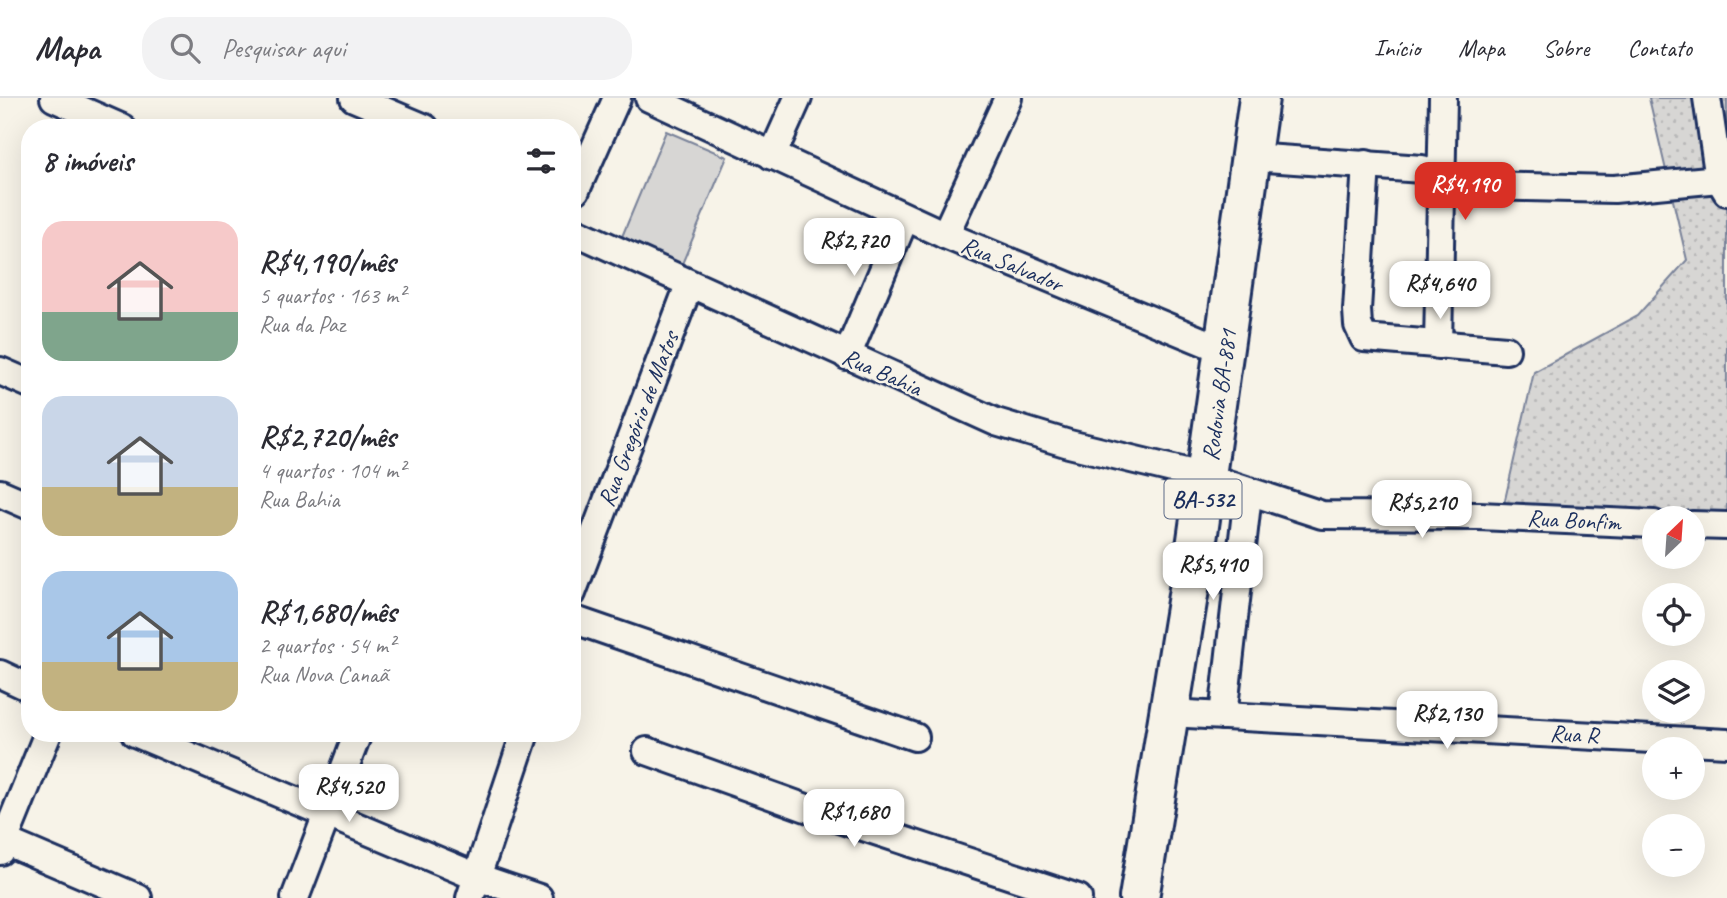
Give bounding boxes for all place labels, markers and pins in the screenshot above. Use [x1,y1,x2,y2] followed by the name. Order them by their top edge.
[1400,162,1530,222] pin: R$4,190
[789,218,919,278] pin: R$2,720
[1375,262,1505,321] pin: R$4,640
[1357,480,1487,540] pin: R$5,210
[1148,542,1278,602] pin: R$5,410
[1382,692,1512,751] pin: R$2,130
[284,764,414,824] pin: R$4,520
[789,790,919,849] pin: R$1,680

